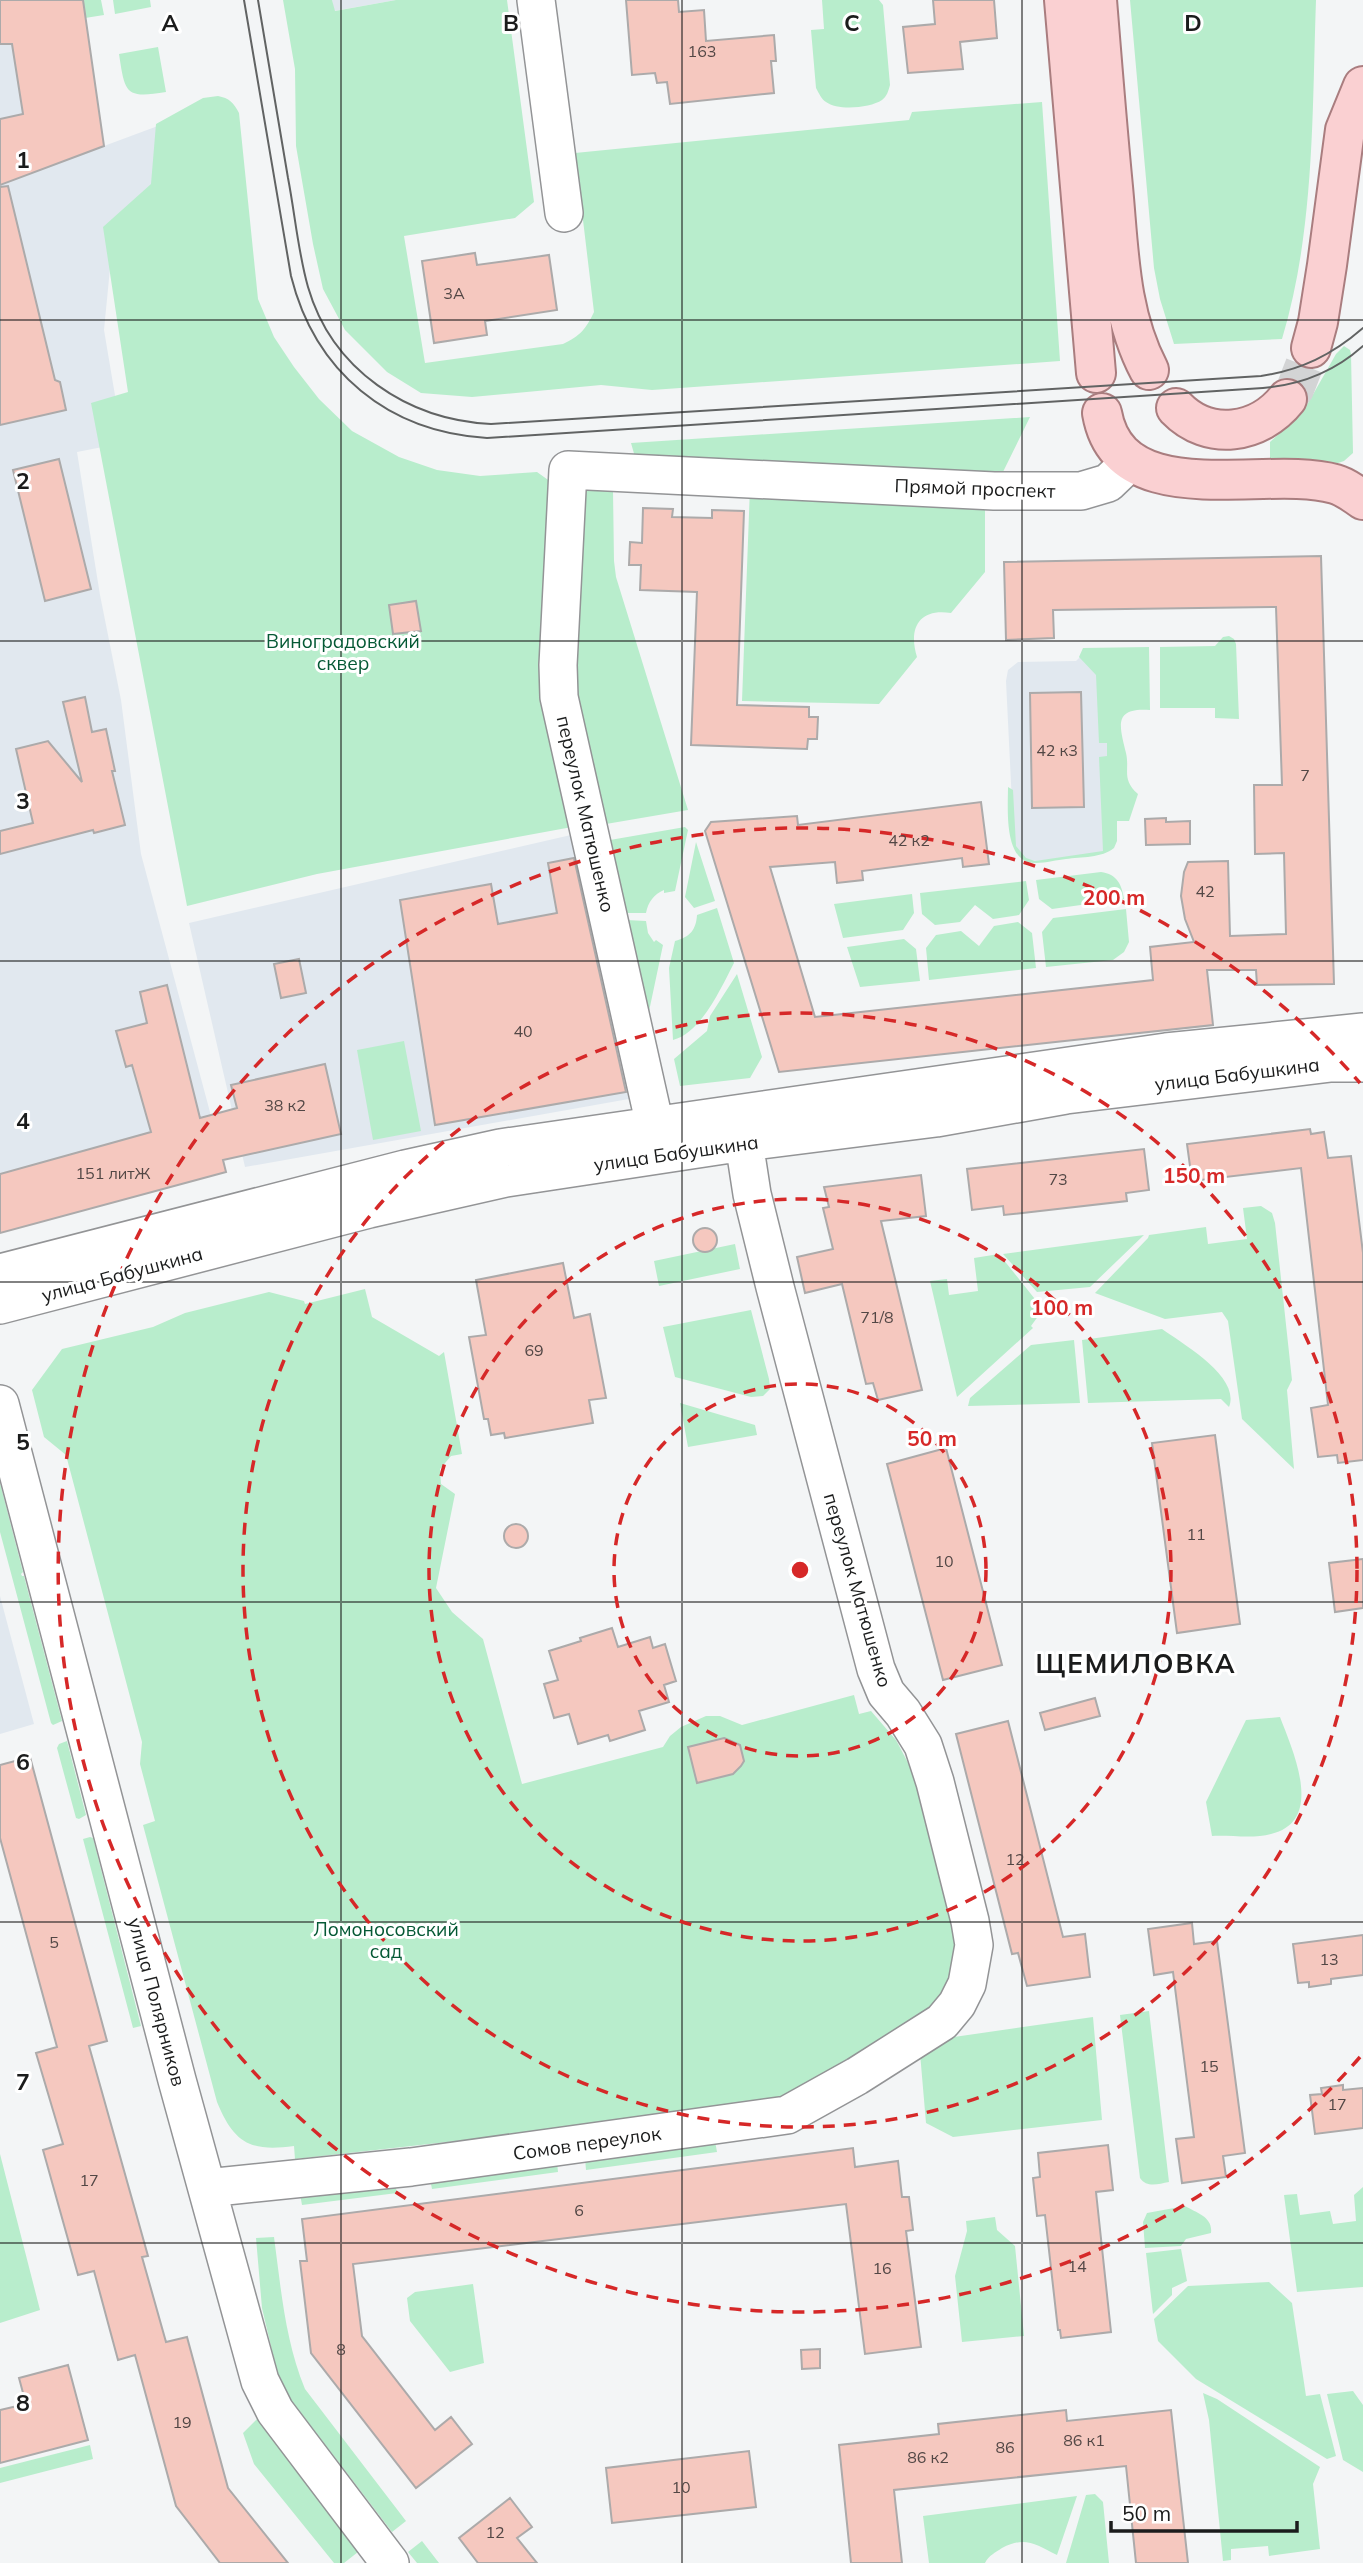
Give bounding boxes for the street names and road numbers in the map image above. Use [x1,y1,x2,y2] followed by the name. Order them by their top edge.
[894,473,1056,503] street label: Прямой проспект
[552,713,620,915] street label: переулок Матюшенко
[1153,1052,1321,1096] street label: улица Бабушкина
[592,1130,760,1176] street label: улица Бабушкина
[39,1241,205,1307] street label: улица Бабушкина
[819,1490,897,1690] street label: переулок Матюшенко
[123,1915,191,2089] street label: улица Полярников
[511,2121,663,2165] street label: Сомов переулок

